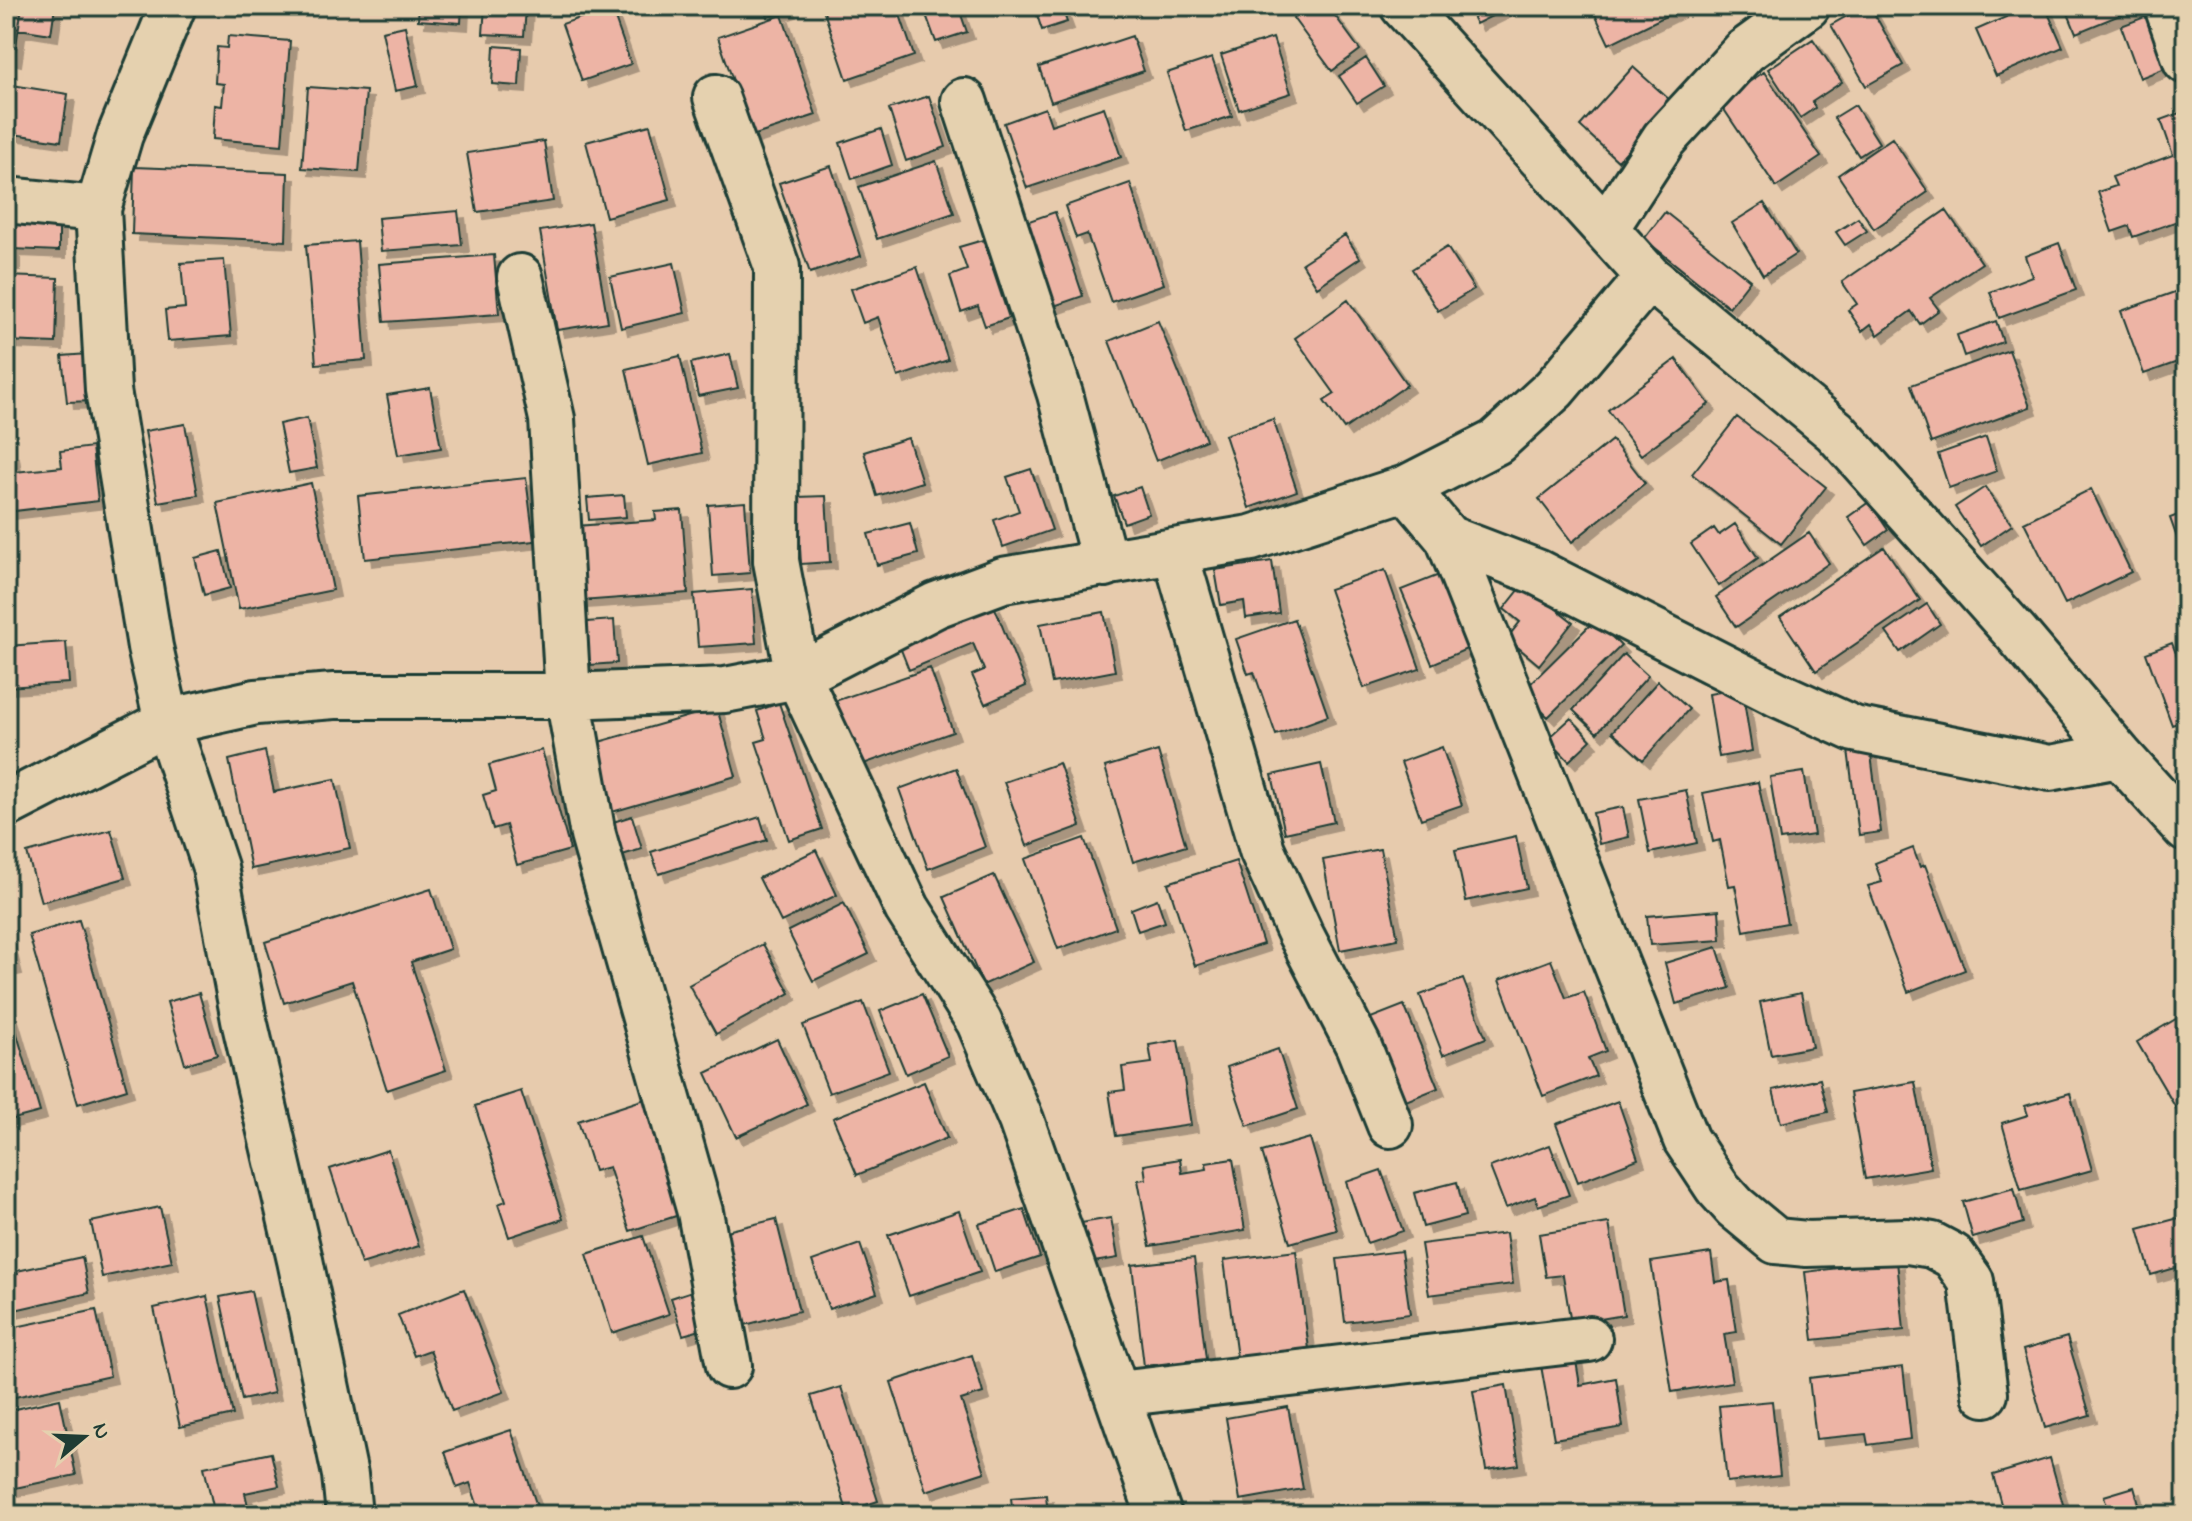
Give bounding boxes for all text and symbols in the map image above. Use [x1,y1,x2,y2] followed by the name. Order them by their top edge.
[44,1397,124,1477] north arrow
[83,1419,118,1444] text: N

